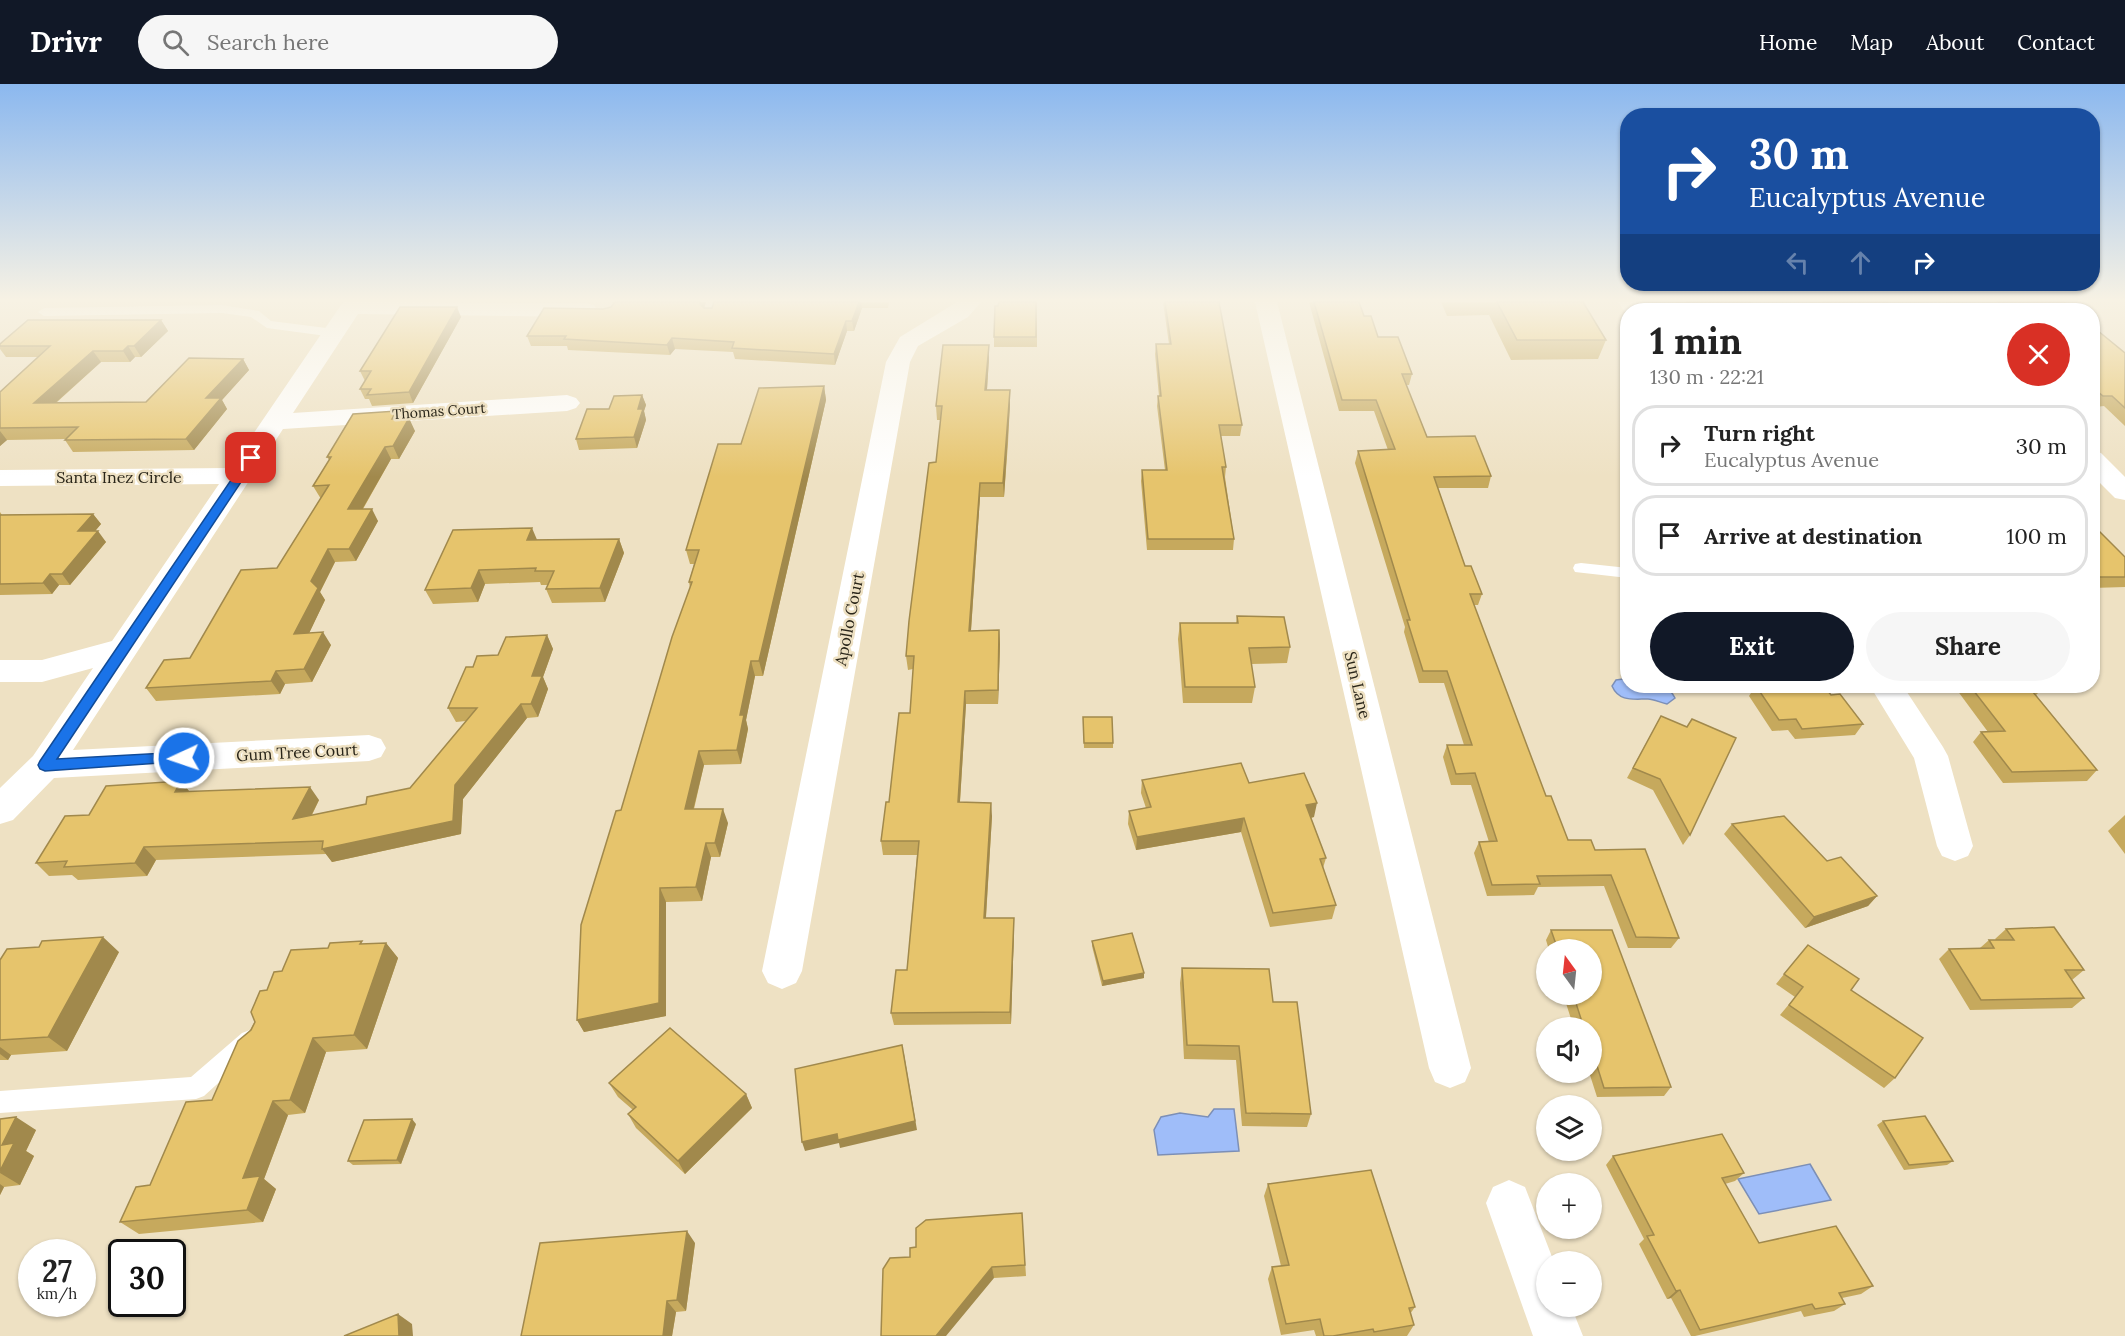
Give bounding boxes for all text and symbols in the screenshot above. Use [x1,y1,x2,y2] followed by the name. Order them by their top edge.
[138,15,558,69] search box
[30,24,102,60] text: Drivr
[159,26,192,59] icon: search
[207,28,329,56] text: Search here
[1759,29,1817,56] text: Home
[1850,29,1893,56] text: Map
[1926,29,1984,56] text: About
[2017,29,2095,56] text: Contact
[1749,127,1849,181] text: 30 m
[1650,132,1728,210] icon: right
[1749,180,1985,214] text: Eucalyptus Avenue
[1781,246,1814,279] icon: left
[1844,246,1877,279] icon: ahead
[1907,246,1940,279] icon: right
[1650,318,1742,364] text: 1 min
[2007,323,2070,386] button: close
[1650,364,1764,389] text: 130 m · 22:21
[392,399,487,423] street label: Thomas Court
[1704,419,1815,447] text: Turn right
[1653,429,1686,462] icon: right
[225,432,276,483] pin
[2016,432,2067,460] text: 30 m
[234,441,267,474] icon: arrive
[1704,447,1879,472] text: Eucalyptus Avenue
[56,467,182,487] street label: Santa Inez Circle
[1653,519,1686,552] icon: arrive
[1704,522,1922,550] text: Arrive at destination
[2006,522,2067,550] text: 100 m
[830,570,868,668] street label: Apollo Court
[1650,612,1854,681] button: Exit
[1866,612,2070,681] button: Share
[1341,649,1376,721] street label: Sun Lane
[152,726,216,790] position arrow
[236,739,359,765] street label: Gum Tree Court
[1536,939,1602,1005] north arrow
[1536,939,1602,1317] map controls
[1536,1017,1602,1083] button: sound
[1536,1095,1602,1161] button: layers
[1536,1173,1602,1239] button: +
[108,1239,186,1317] speed limit sign: 30
[1536,1251,1602,1317] button: −
[42,1252,72,1290] text: 27
[37,1284,77,1303] text: km/h

